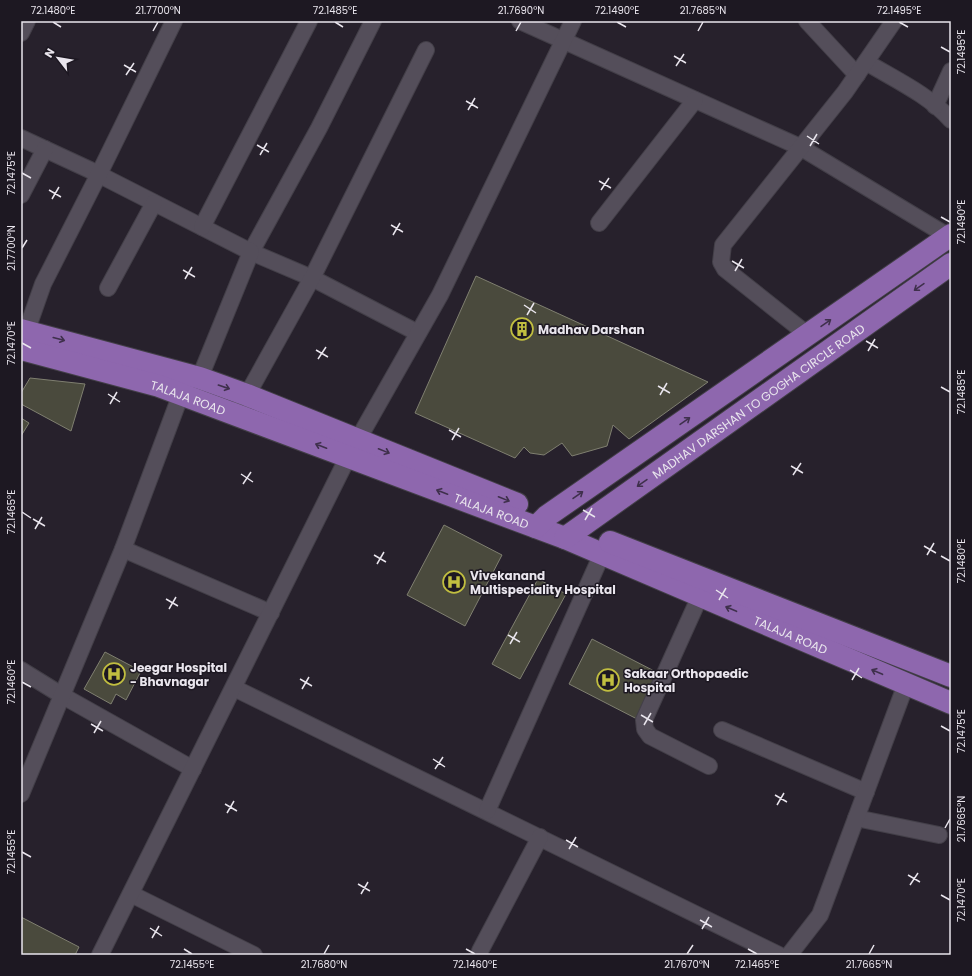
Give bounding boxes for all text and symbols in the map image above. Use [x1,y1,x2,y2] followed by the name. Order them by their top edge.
[31,3,75,18] text: 72.1480°E
[135,3,181,18] text: 21.7700°N
[313,3,357,18] text: 72.1485°E
[498,3,544,18] text: 21.7690°N
[595,3,639,18] text: 72.1490°E
[680,3,726,18] text: 21.7685°N
[877,3,921,18] text: 72.1495°E
[954,30,969,74] text: 72.1495°E
[38,38,78,78] north arrow
[40,45,58,61] text: N
[4,151,19,195] text: 72.1475°E
[954,200,969,244] text: 72.1490°E
[4,225,19,271] text: 21.7700°N
[914,283,925,291] one-way arrow
[509,316,535,342] building icon: Madhav Darshan
[648,319,868,482] street label: MADHAV DARSHAN TO GOGHA CIRCLE ROAD
[820,319,831,327] one-way arrow
[4,321,19,365] text: 72.1470°E
[538,321,645,338] place label: Madhav Darshan
[52,336,65,343] one-way arrow
[954,370,969,414] text: 72.1485°E
[149,376,228,419] street label: TALAJA ROAD
[218,383,230,391] one-way arrow
[679,417,690,425] one-way arrow
[315,442,327,450] one-way arrow
[377,447,389,455] one-way arrow
[637,479,648,487] one-way arrow
[437,488,449,496] one-way arrow
[452,489,531,532] street label: TALAJA ROAD
[4,490,19,534] text: 72.1465°E
[572,491,583,499] one-way arrow
[498,496,510,504] one-way arrow
[954,539,969,583] text: 72.1480°E
[470,567,616,598] place label: Vivekanand Multispeciality Hospital
[441,569,467,595] hospital icon: Vivekanand Multispeciality Hospital
[726,605,738,613] one-way arrow
[751,611,830,658] street label: TALAJA ROAD
[130,659,227,690] place label: Jeegar Hospital - Bhavnagar
[4,660,19,704] text: 72.1460°E
[101,661,127,687] hospital icon: Jeegar Hospital - Bhavnagar
[624,665,749,696] place label: Sakaar Orthopaedic Hospital
[595,667,621,693] hospital icon: Sakaar Orthopaedic Hospital
[871,667,883,675] one-way arrow
[954,709,969,753] text: 72.1475°E
[954,796,969,842] text: 21.7665°N
[4,830,19,874] text: 72.1455°E
[954,878,969,922] text: 72.1470°E
[170,957,214,972] text: 72.1455°E
[301,957,347,972] text: 21.7680°N
[453,957,497,972] text: 72.1460°E
[664,957,710,972] text: 21.7670°N
[735,957,779,972] text: 72.1465°E
[846,957,892,972] text: 21.7665°N

